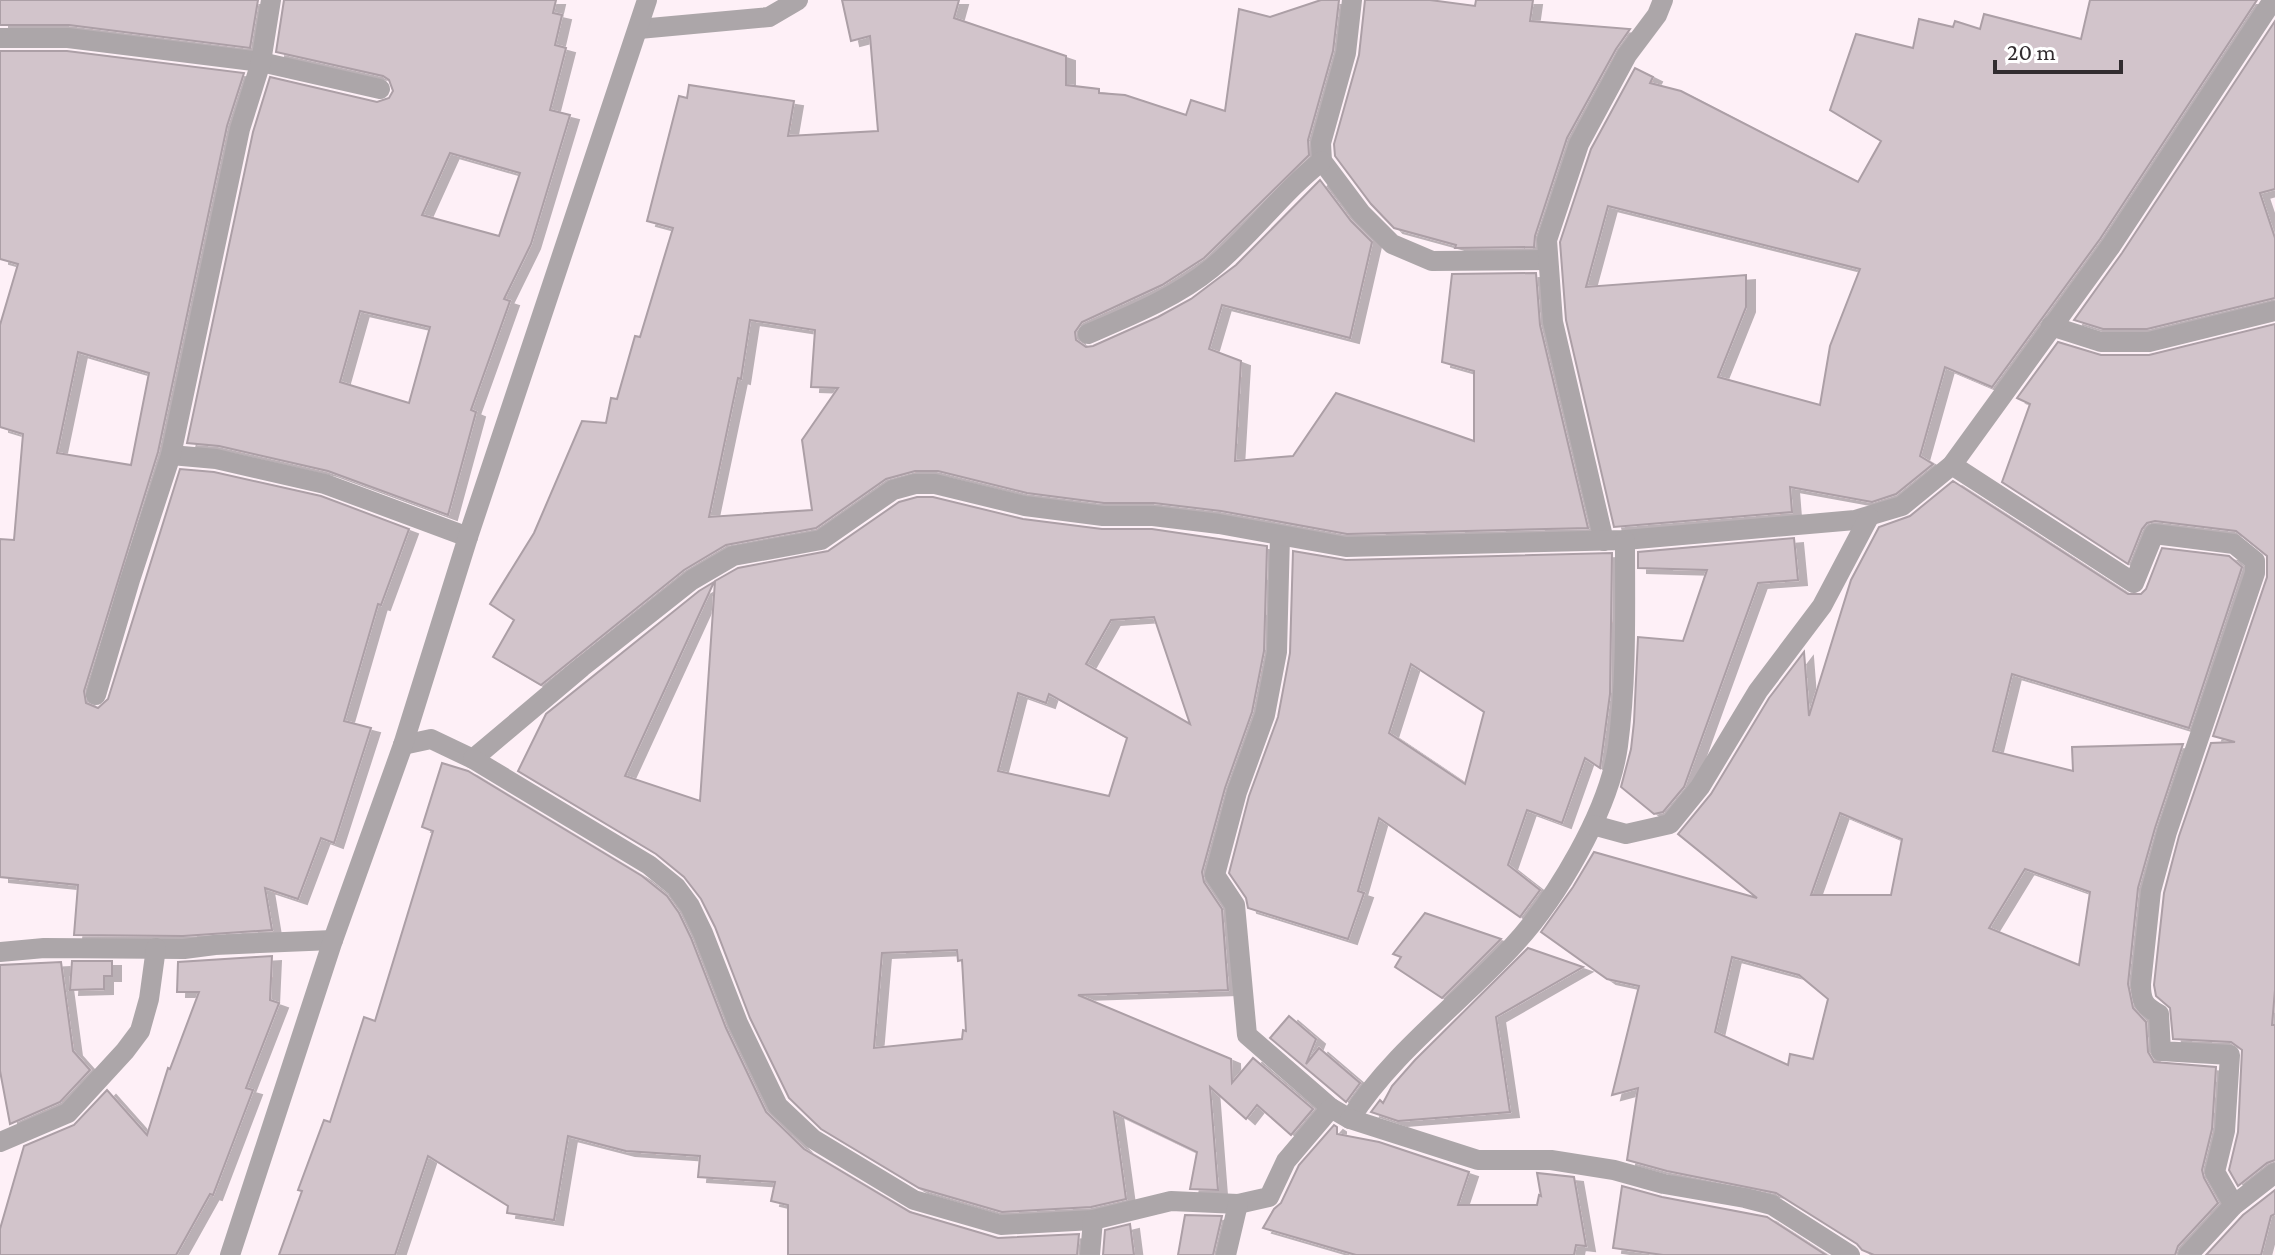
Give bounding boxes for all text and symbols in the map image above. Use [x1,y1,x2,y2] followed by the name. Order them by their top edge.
[1995,24,2121,74] scale bar
[2007,38,2056,65] text: 20 m

